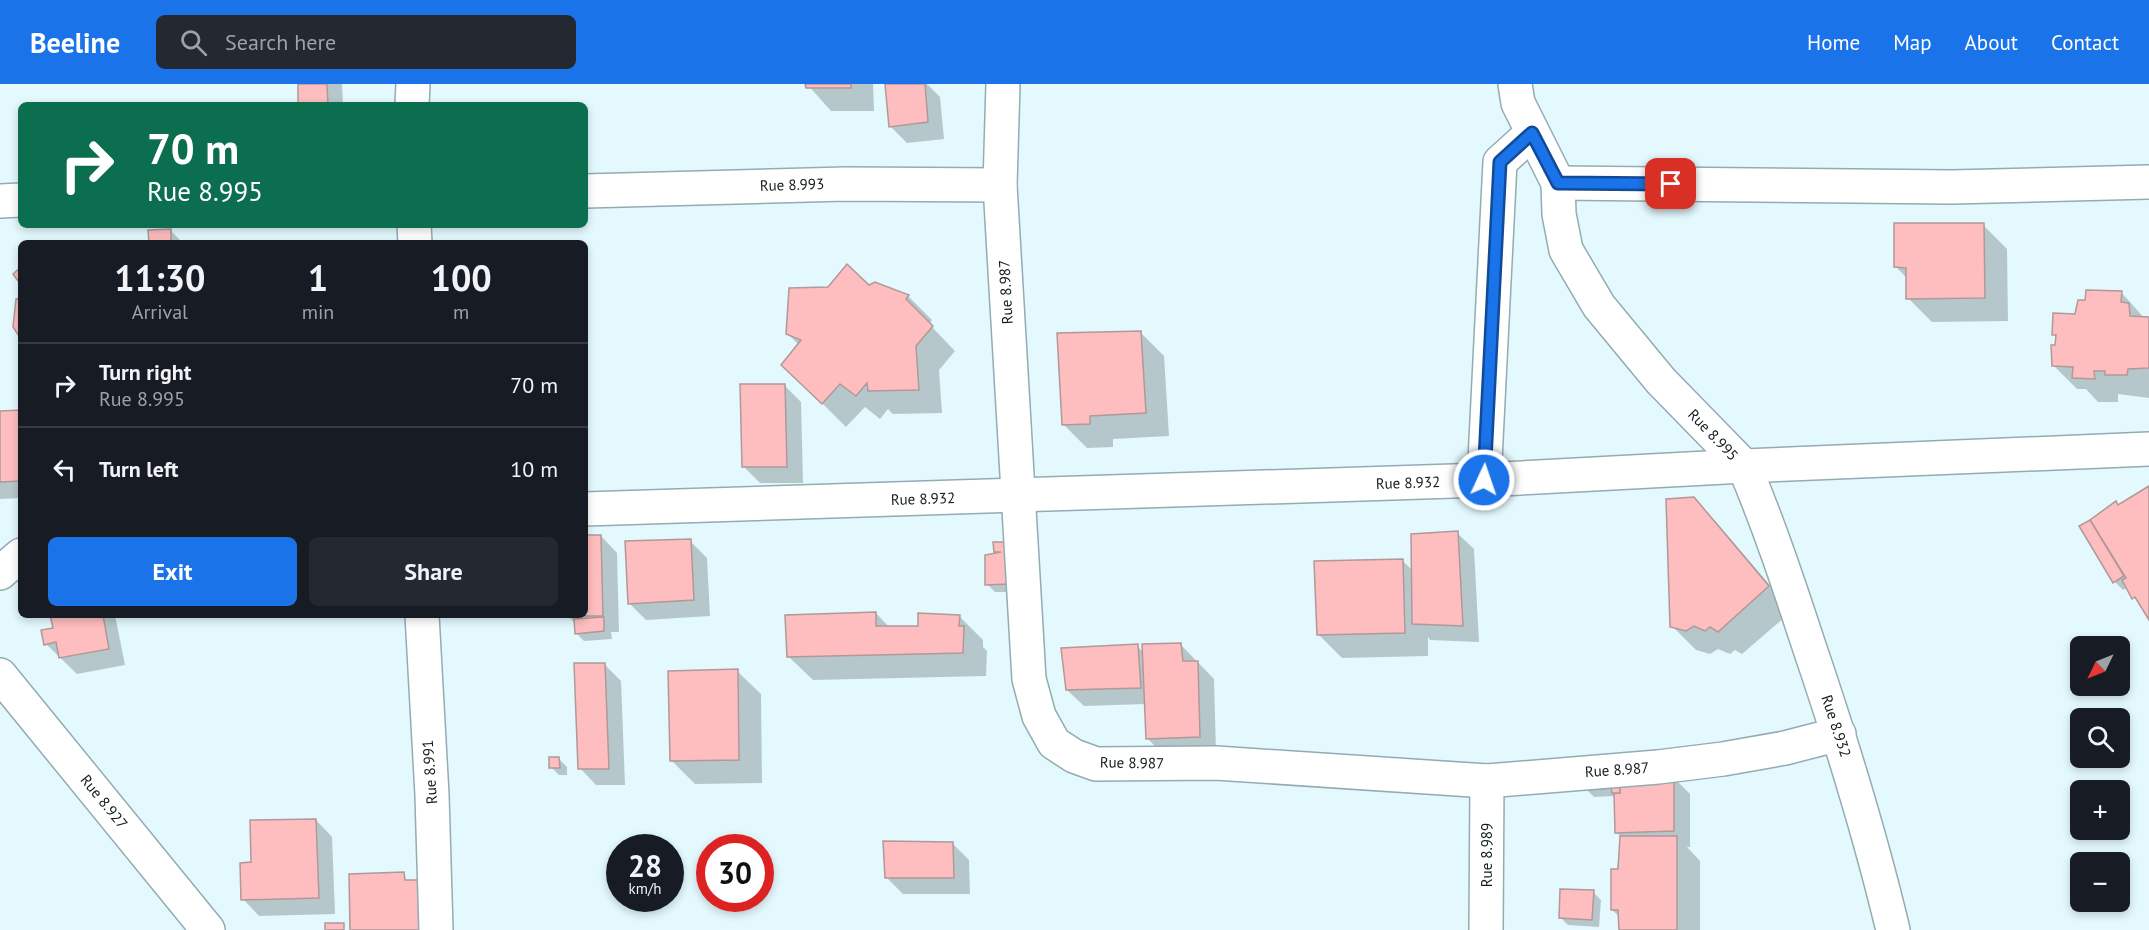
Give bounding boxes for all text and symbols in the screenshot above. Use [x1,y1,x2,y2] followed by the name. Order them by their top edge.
[156,15,576,69] search box
[30,24,120,61] text: Beeline
[177,26,210,59] icon: search
[225,28,336,56] text: Search here
[1807,29,1860,56] text: Home
[1893,29,1932,56] text: Map
[1965,29,2018,56] text: About
[2051,29,2119,56] text: Contact
[147,121,239,176] text: 70 m
[48,126,126,204] icon: right
[1645,158,1696,209] pin
[1654,167,1687,200] icon: arrive
[147,174,263,208] text: Rue 8.995
[759,174,824,195] street label: Rue 8.993
[114,254,206,301] text: 11:30
[308,254,328,301] text: 1
[431,254,492,301] text: 100
[994,259,1017,325] street label: Rue 8.987
[132,299,188,325] text: Arrival
[302,299,334,325] text: min
[453,299,469,325] text: m
[99,358,191,386] text: Turn right
[48,369,81,402] icon: right
[510,371,558,399] text: 70 m
[99,386,185,412] text: Rue 8.995
[1684,405,1743,464] street label: Rue 8.995
[1452,448,1516,512] position arrow
[48,453,81,486] icon: left
[99,455,179,483] text: Turn left
[510,455,558,483] text: 10 m
[1375,472,1440,493] street label: Rue 8.932
[890,488,955,509] street label: Rue 8.932
[48,537,297,606] button: Exit
[309,537,558,606] button: Share
[2070,636,2130,696] north arrow
[2070,636,2130,912] map controls
[1817,692,1855,759] street label: Rue 8.932
[2070,708,2130,768] button: search
[418,739,441,805] street label: Rue 8.991
[1100,752,1164,773] street label: Rue 8.987
[1584,758,1650,781] street label: Rue 8.987
[77,771,132,833] street label: Rue 8.927
[2070,780,2130,840] button: +
[1477,823,1496,887] street label: Rue 8.989
[696,834,774,912] speed limit sign: 30
[628,846,662,885] text: 28
[2070,852,2130,912] button: −
[629,879,661,898] text: km/h

